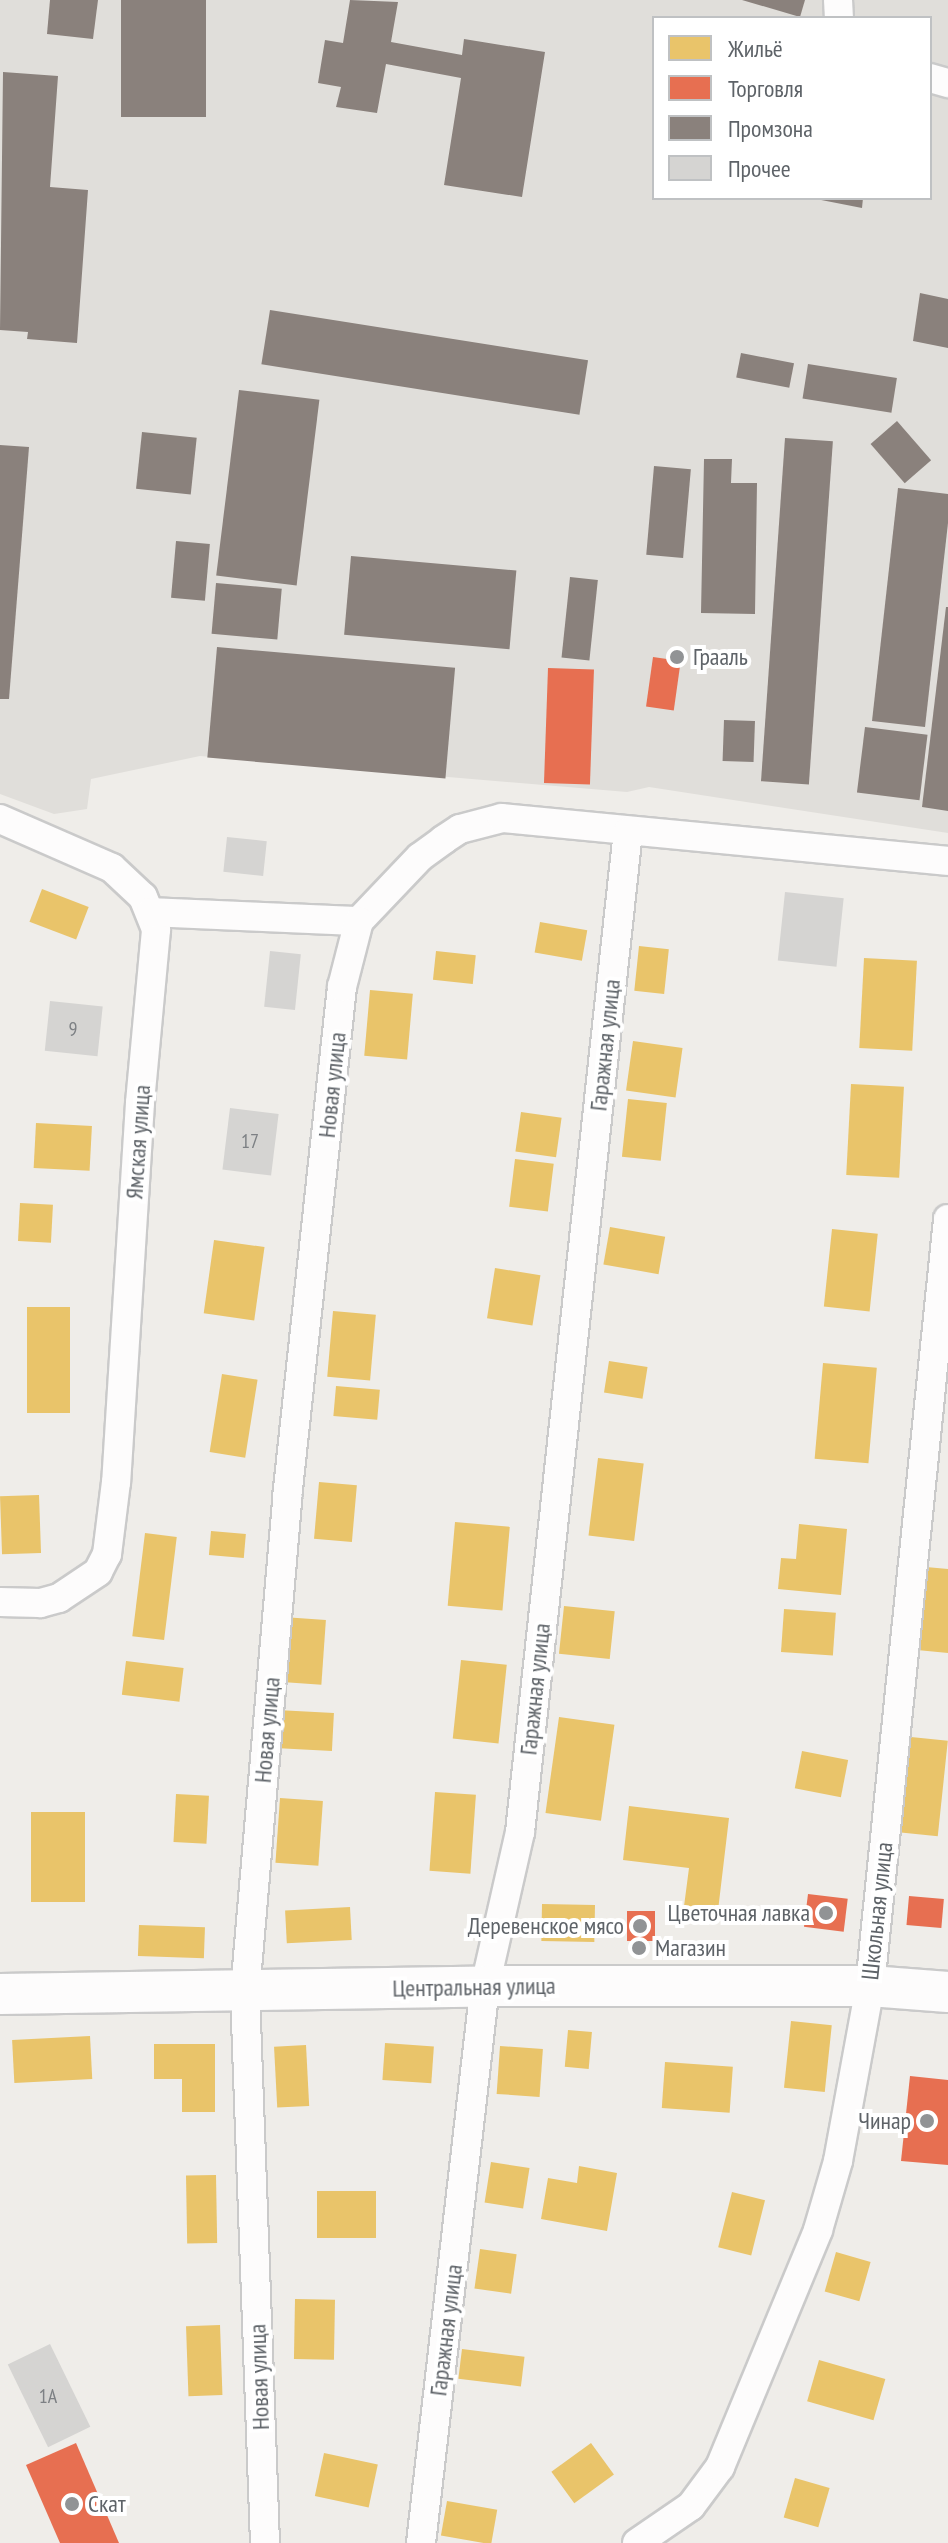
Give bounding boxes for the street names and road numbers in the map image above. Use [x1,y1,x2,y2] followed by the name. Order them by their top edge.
[584,978,626,1112] street label: Гаражная улица
[312,1031,352,1139] street label: Новая улица
[120,1084,156,1200] street label: Ямская улица
[514,1622,556,1756] street label: Гаражная улица
[248,1676,286,1784] street label: Новая улица
[855,1841,899,1981] street label: Школьная улица
[392,1971,556,2003] street label: Центральная улица
[424,2262,468,2398] street label: Гаражная улица
[243,2323,275,2431] street label: Новая улица

